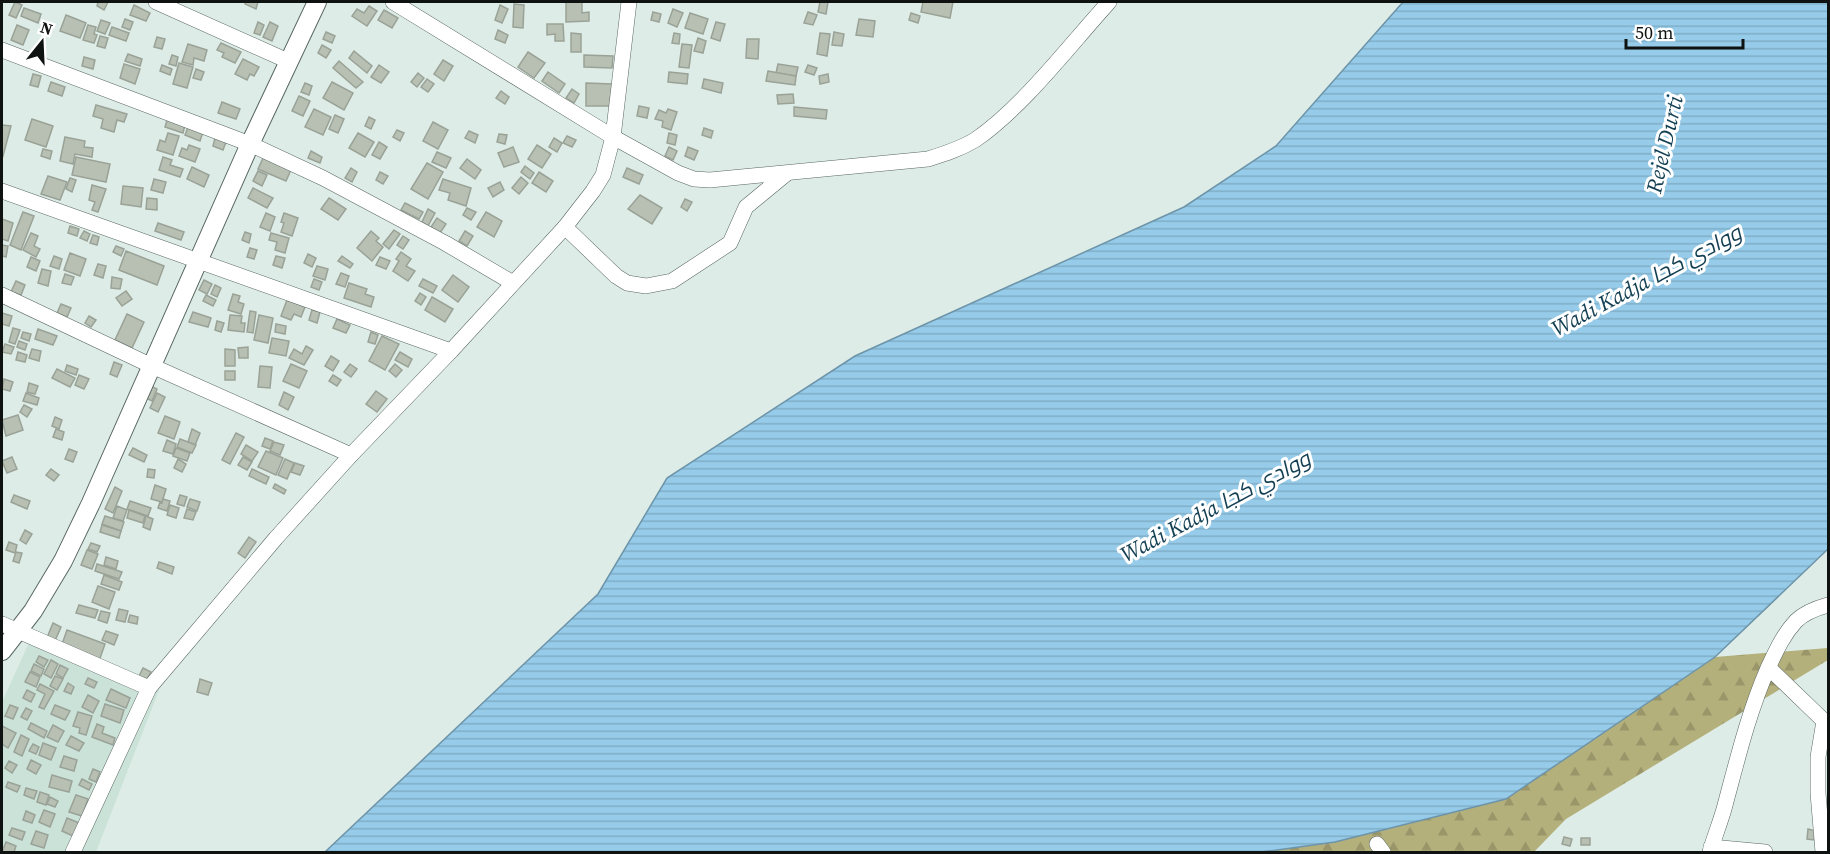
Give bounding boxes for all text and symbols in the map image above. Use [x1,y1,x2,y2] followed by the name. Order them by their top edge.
[12,12,72,72] north arrow
[1626,12,1743,50] scale bar
[38,15,56,40] text: N
[1635,20,1673,45] text: 50 m
[1638,92,1690,197] water label: Rejel Durti
[1546,216,1750,346] water label: Wadi Kadja ووادي كجا
[1115,442,1319,572] water label: Wadi Kadja ووادي كجا

